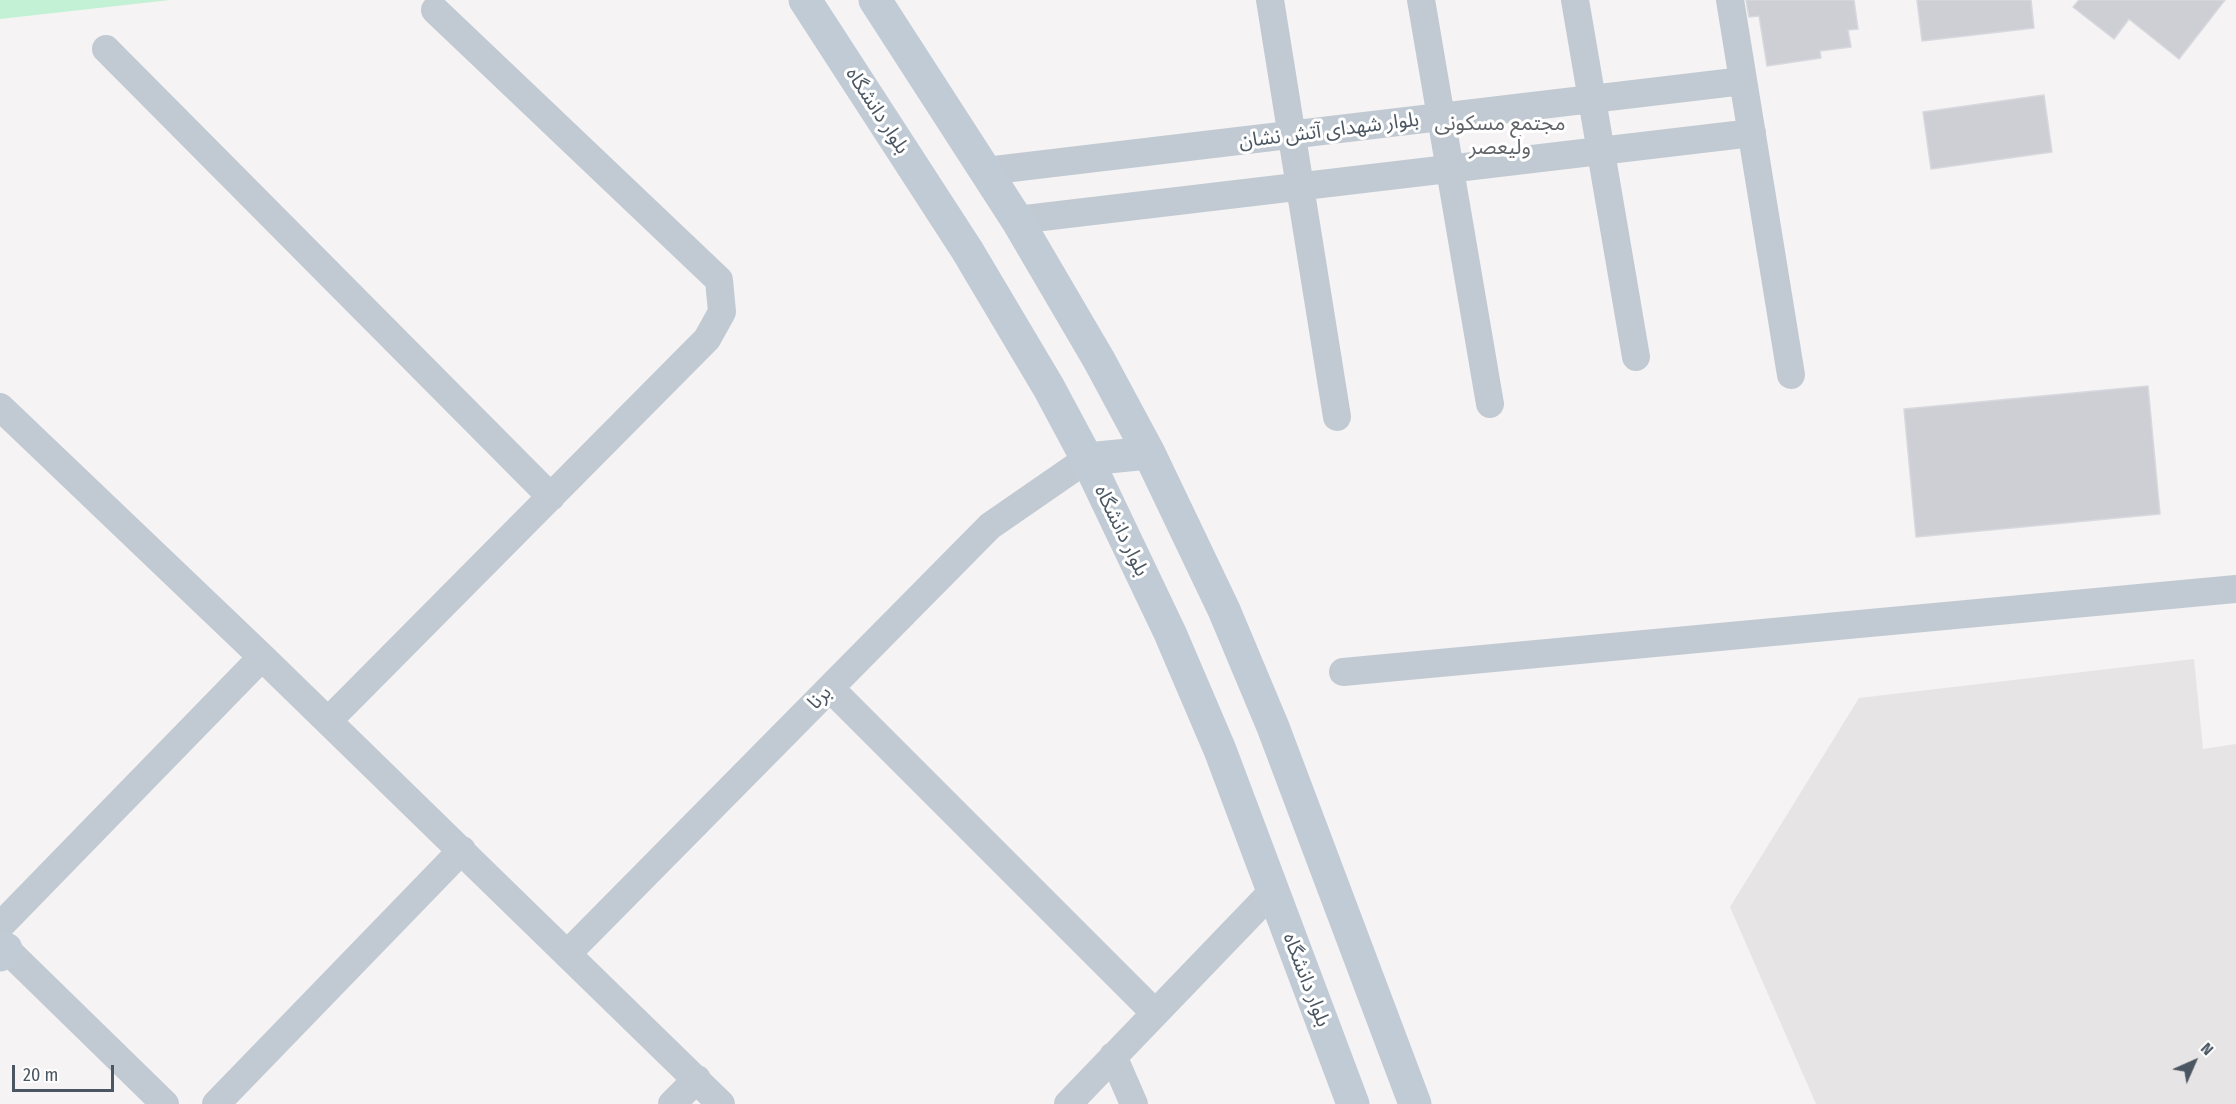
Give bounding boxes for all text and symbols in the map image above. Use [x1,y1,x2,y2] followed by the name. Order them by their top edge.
[840,63,914,159] street label: بلوار دانشگاه
[1238,108,1420,154] street label: بلوار شهدای آتش نشان
[1434,111,1566,161] district label: مجتمع مسکونی ولیعصر
[1089,482,1153,580] street label: بلوار دانشگاه
[803,681,837,715] street label: برنا
[1277,930,1335,1030] street label: بلوار دانشگاه
[2164,1032,2224,1092] north arrow
[2197,1039,2217,1059] text: N
[15,1053,117,1091] scale bar
[23,1064,58,1086] text: 20 m

